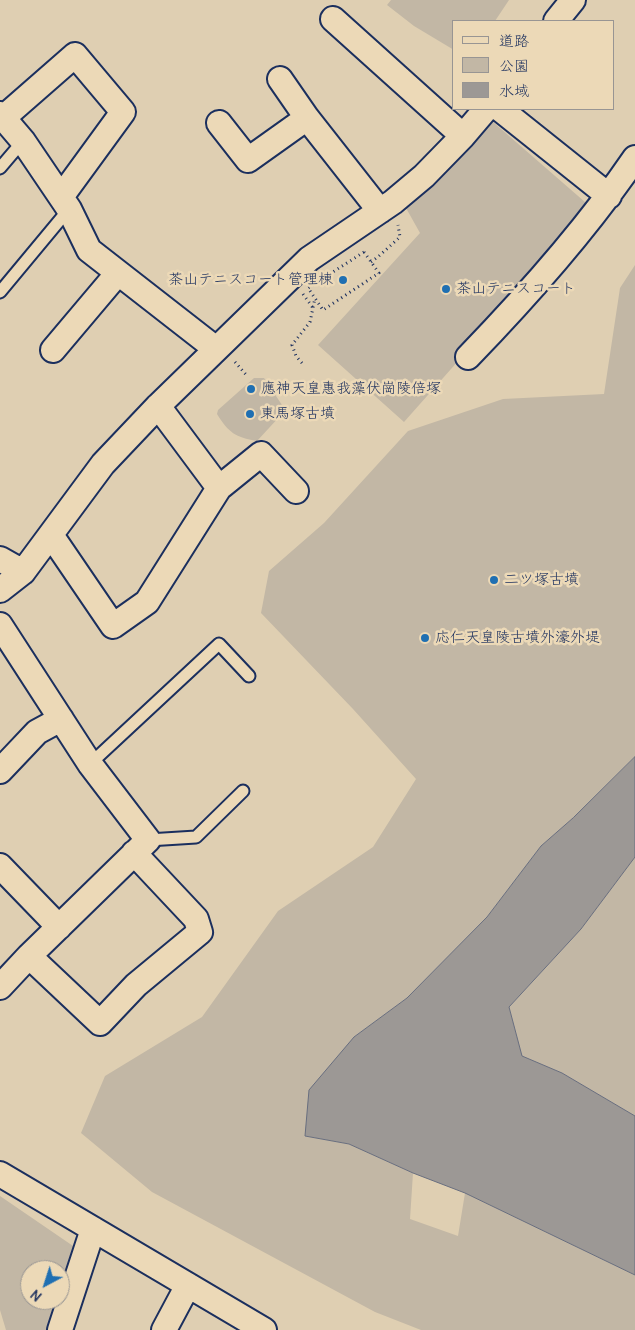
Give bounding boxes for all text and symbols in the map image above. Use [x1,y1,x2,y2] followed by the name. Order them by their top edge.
[452,20,615,110] legend
[499,31,529,50] text: 道路
[499,56,529,75] text: 公園
[499,81,529,100] text: 水域
[168,271,333,289] place label: 茶山テニスコート管理棟
[337,274,349,286] marker: 茶山テニスコート管理棟
[456,280,576,298] place label: 茶山テニスコート
[440,283,452,295] marker: 茶山テニスコート
[261,380,441,398] place label: 應神天皇惠我藻伏崗陵倍塚
[245,383,257,395] marker: 應神天皇惠我藻伏崗陵倍塚
[260,405,335,423] place label: 東馬塚古墳
[244,408,256,420] marker: 東馬塚古墳
[504,571,579,589] place label: 二ツ塚古墳
[488,574,500,586] marker: 二ツ塚古墳
[435,629,600,647] place label: 応仁天皇陵古墳外濠外堤
[419,632,431,644] marker: 応仁天皇陵古墳外濠外堤
[20,1260,70,1310] north arrow
[27,1286,45,1306] text: N

